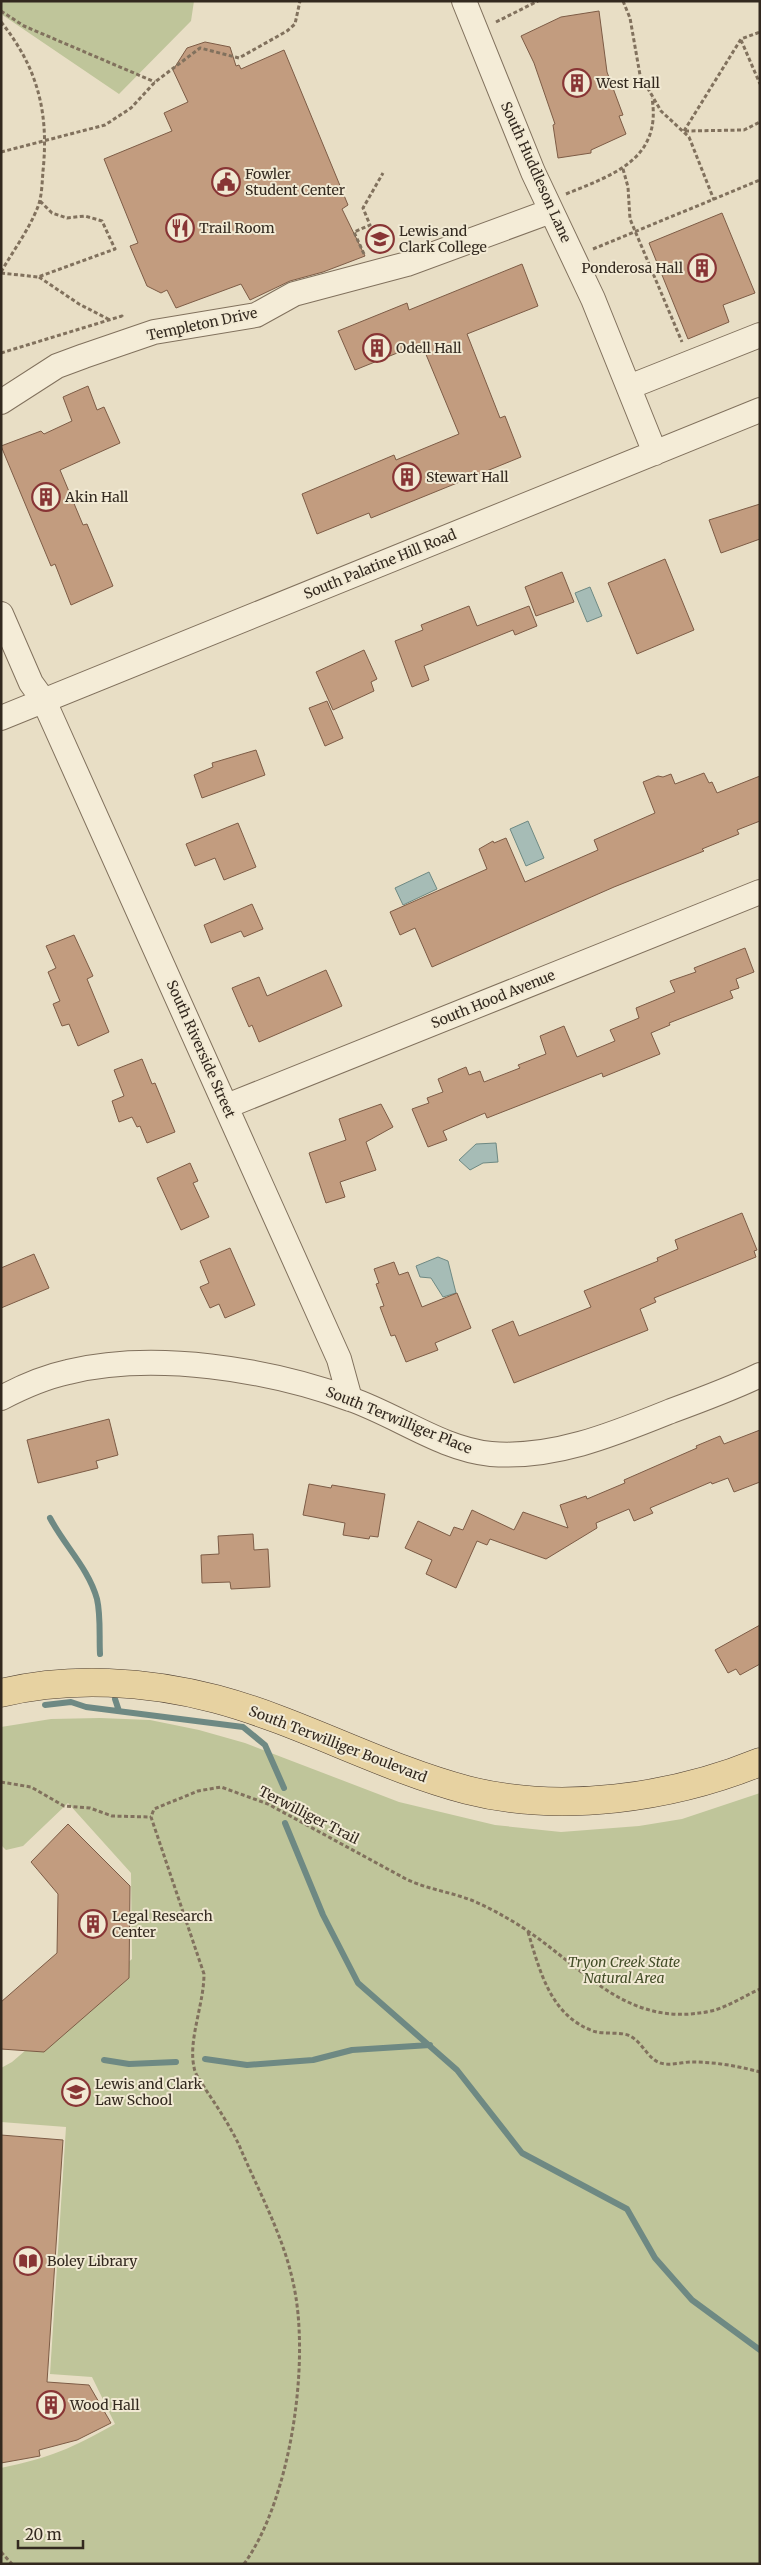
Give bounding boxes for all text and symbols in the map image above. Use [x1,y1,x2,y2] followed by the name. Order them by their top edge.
[562,68,592,98] building icon: West Hall
[595,74,660,92] place label: West Hall
[497,99,575,245] street label: South Huddleson Lane
[245,165,345,199] place label: Fowler Student Center
[211,167,241,197] public building icon: Fowler Student Center
[165,213,195,243] restaurant icon: Trail Room
[199,219,275,237] place label: Trail Room
[399,222,487,256] place label: Lewis and Clark College
[365,224,395,254] school or university icon: Lewis and Clark College
[687,253,717,283] building icon: Ponderosa Hall
[582,259,684,277] place label: Ponderosa Hall
[145,303,259,345] street label: Templeton Drive
[362,333,392,363] building icon: Odell Hall
[396,339,462,357] place label: Odell Hall
[392,462,422,492] building icon: Stewart Hall
[426,468,509,486] place label: Stewart Hall
[31,482,61,512] building icon: Akin Hall
[64,488,129,506] place label: Akin Hall
[301,525,459,603] street label: South Palatine Hill Road
[428,966,558,1032] street label: South Hood Avenue
[162,977,240,1121] street label: South Riverside Street
[323,1382,475,1458] street label: South Terwilliger Place
[246,1702,430,1787] street label: South Terwilliger Boulevard
[256,1782,363,1848] street label: Terwilliger Trail
[112,1907,213,1941] place label: Legal Research Center
[78,1909,108,1939] building icon: Legal Research Center
[568,1953,680,1987] park label: Tryon Creek State Natural Area
[95,2075,202,2109] place label: Lewis and Clark Law School
[61,2077,91,2107] school or university icon: Lewis and Clark Law School
[13,2246,43,2276] library icon: Boley Library
[47,2252,138,2270] place label: Boley Library
[36,2390,66,2420] building icon: Wood Hall
[69,2396,140,2414] place label: Wood Hall
[18,2518,82,2550] scale bar
[25,2525,62,2544] text: 20 m

